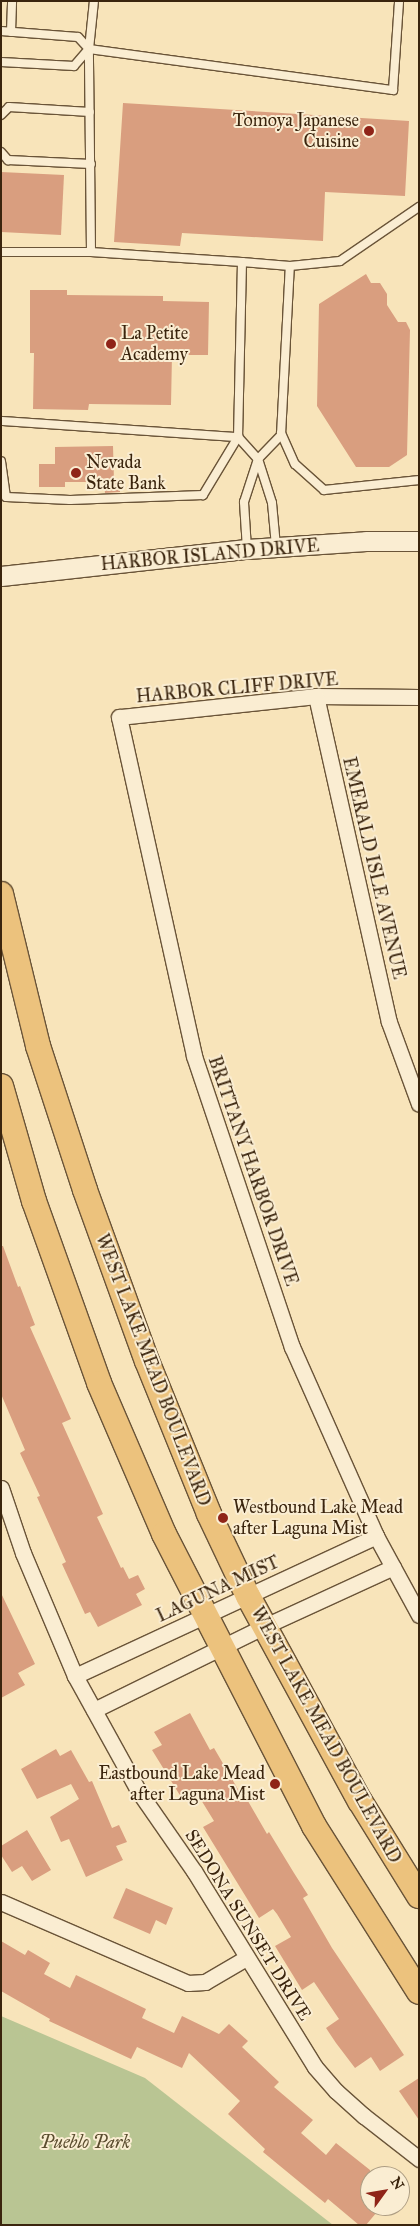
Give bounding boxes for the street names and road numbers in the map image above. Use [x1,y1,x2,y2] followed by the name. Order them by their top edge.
[100,535,320,575] street label: HARBOR ISLAND DRIVE
[135,668,339,708] street label: HARBOR CLIFF DRIVE
[338,755,410,981] street label: EMERALD ISLE AVENUE
[203,1053,303,1289] street label: BRITTANY HARBOR DRIVE
[91,1231,215,1509] street label: WEST LAKE MEAD BOULEVARD
[153,1551,283,1627] street label: LAGUNA MIST
[246,1603,406,1867] street label: WEST LAKE MEAD BOULEVARD
[180,1826,316,2024] street label: SEDONA SUNSET DRIVE

